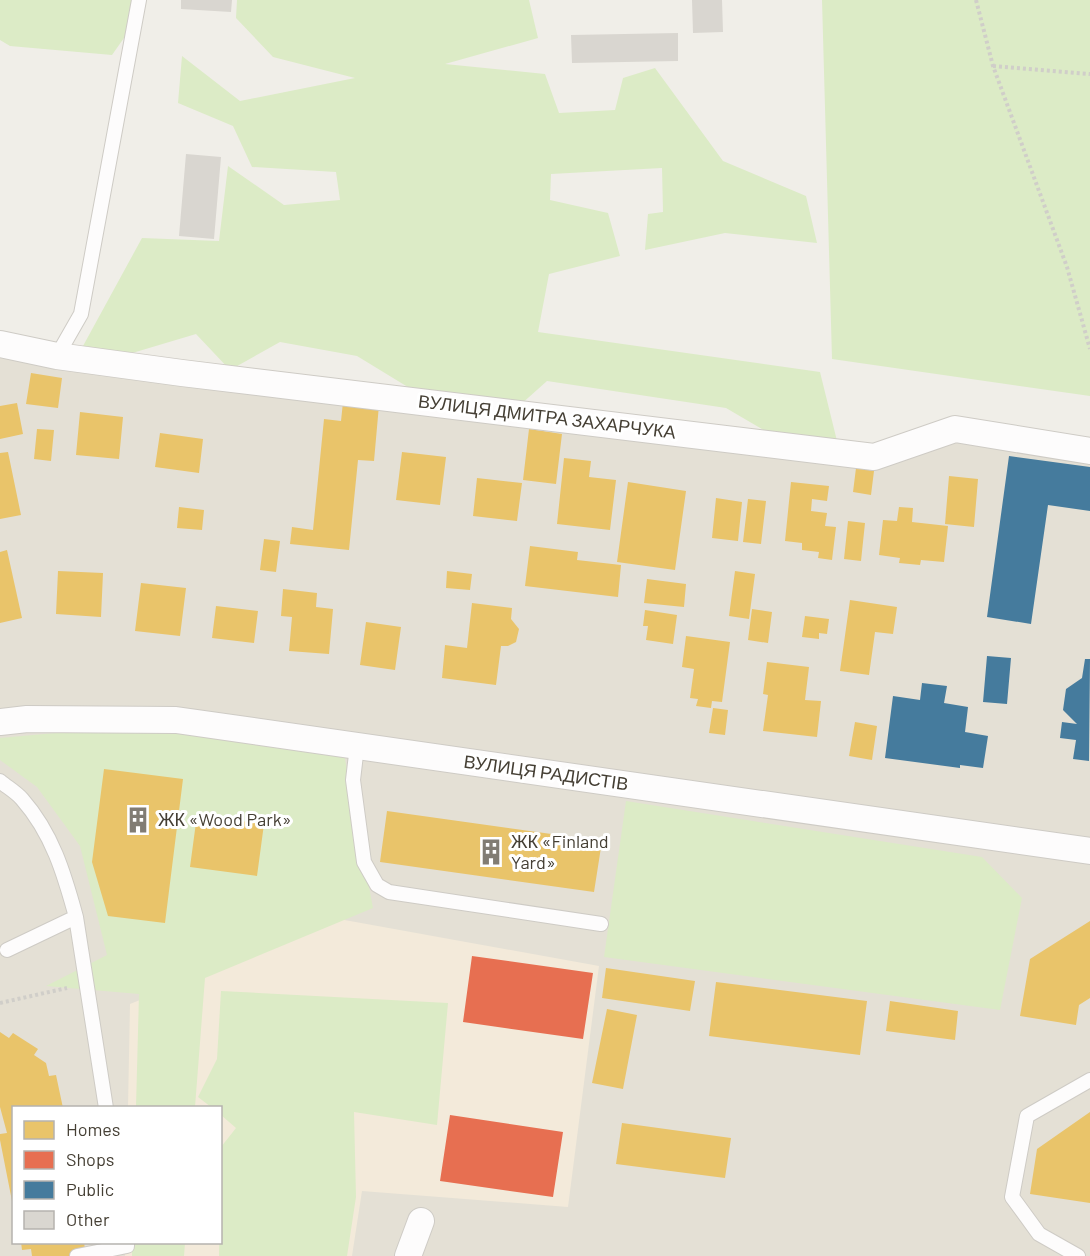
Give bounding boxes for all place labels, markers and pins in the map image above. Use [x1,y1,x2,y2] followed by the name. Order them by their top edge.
[123,805,153,835] building icon: ЖК «Wood Park»
[158,808,292,830] place label: ЖК «Wood Park»
[511,830,609,873] place label: ЖК «Finland Yard»
[476,837,506,867] building icon: ЖК «Finland Yard»

